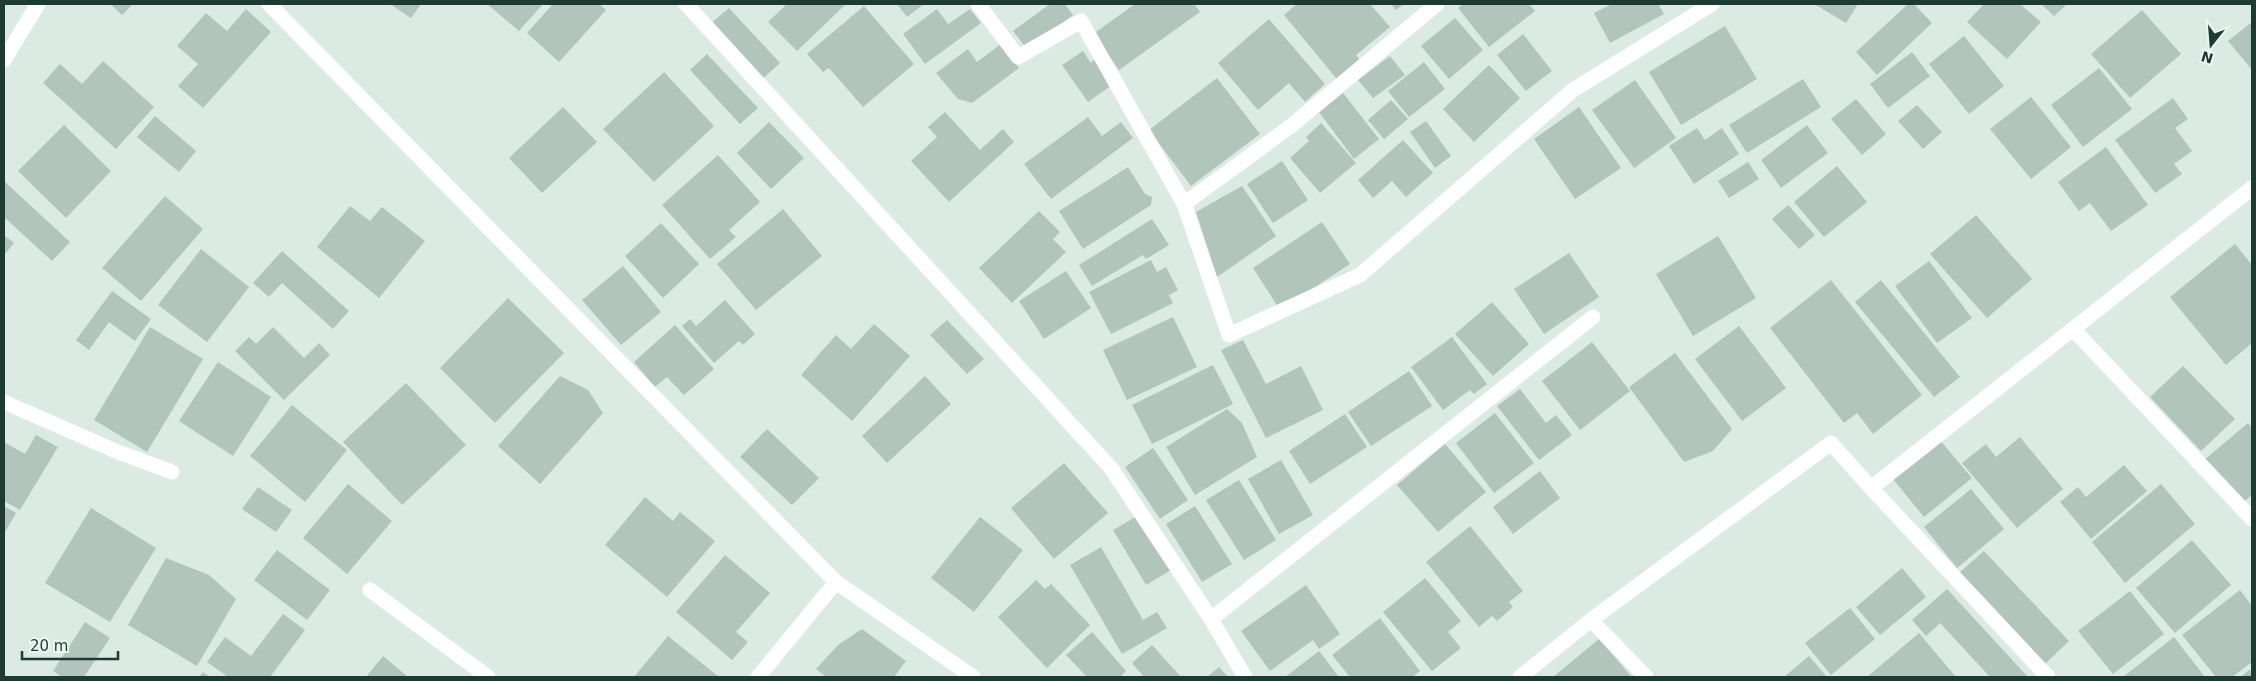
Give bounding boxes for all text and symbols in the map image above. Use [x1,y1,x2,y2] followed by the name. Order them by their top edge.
[2186,20,2236,70] north arrow
[2199,48,2215,67] text: N
[22,628,119,660] scale bar
[30,637,68,655] text: 20 m

